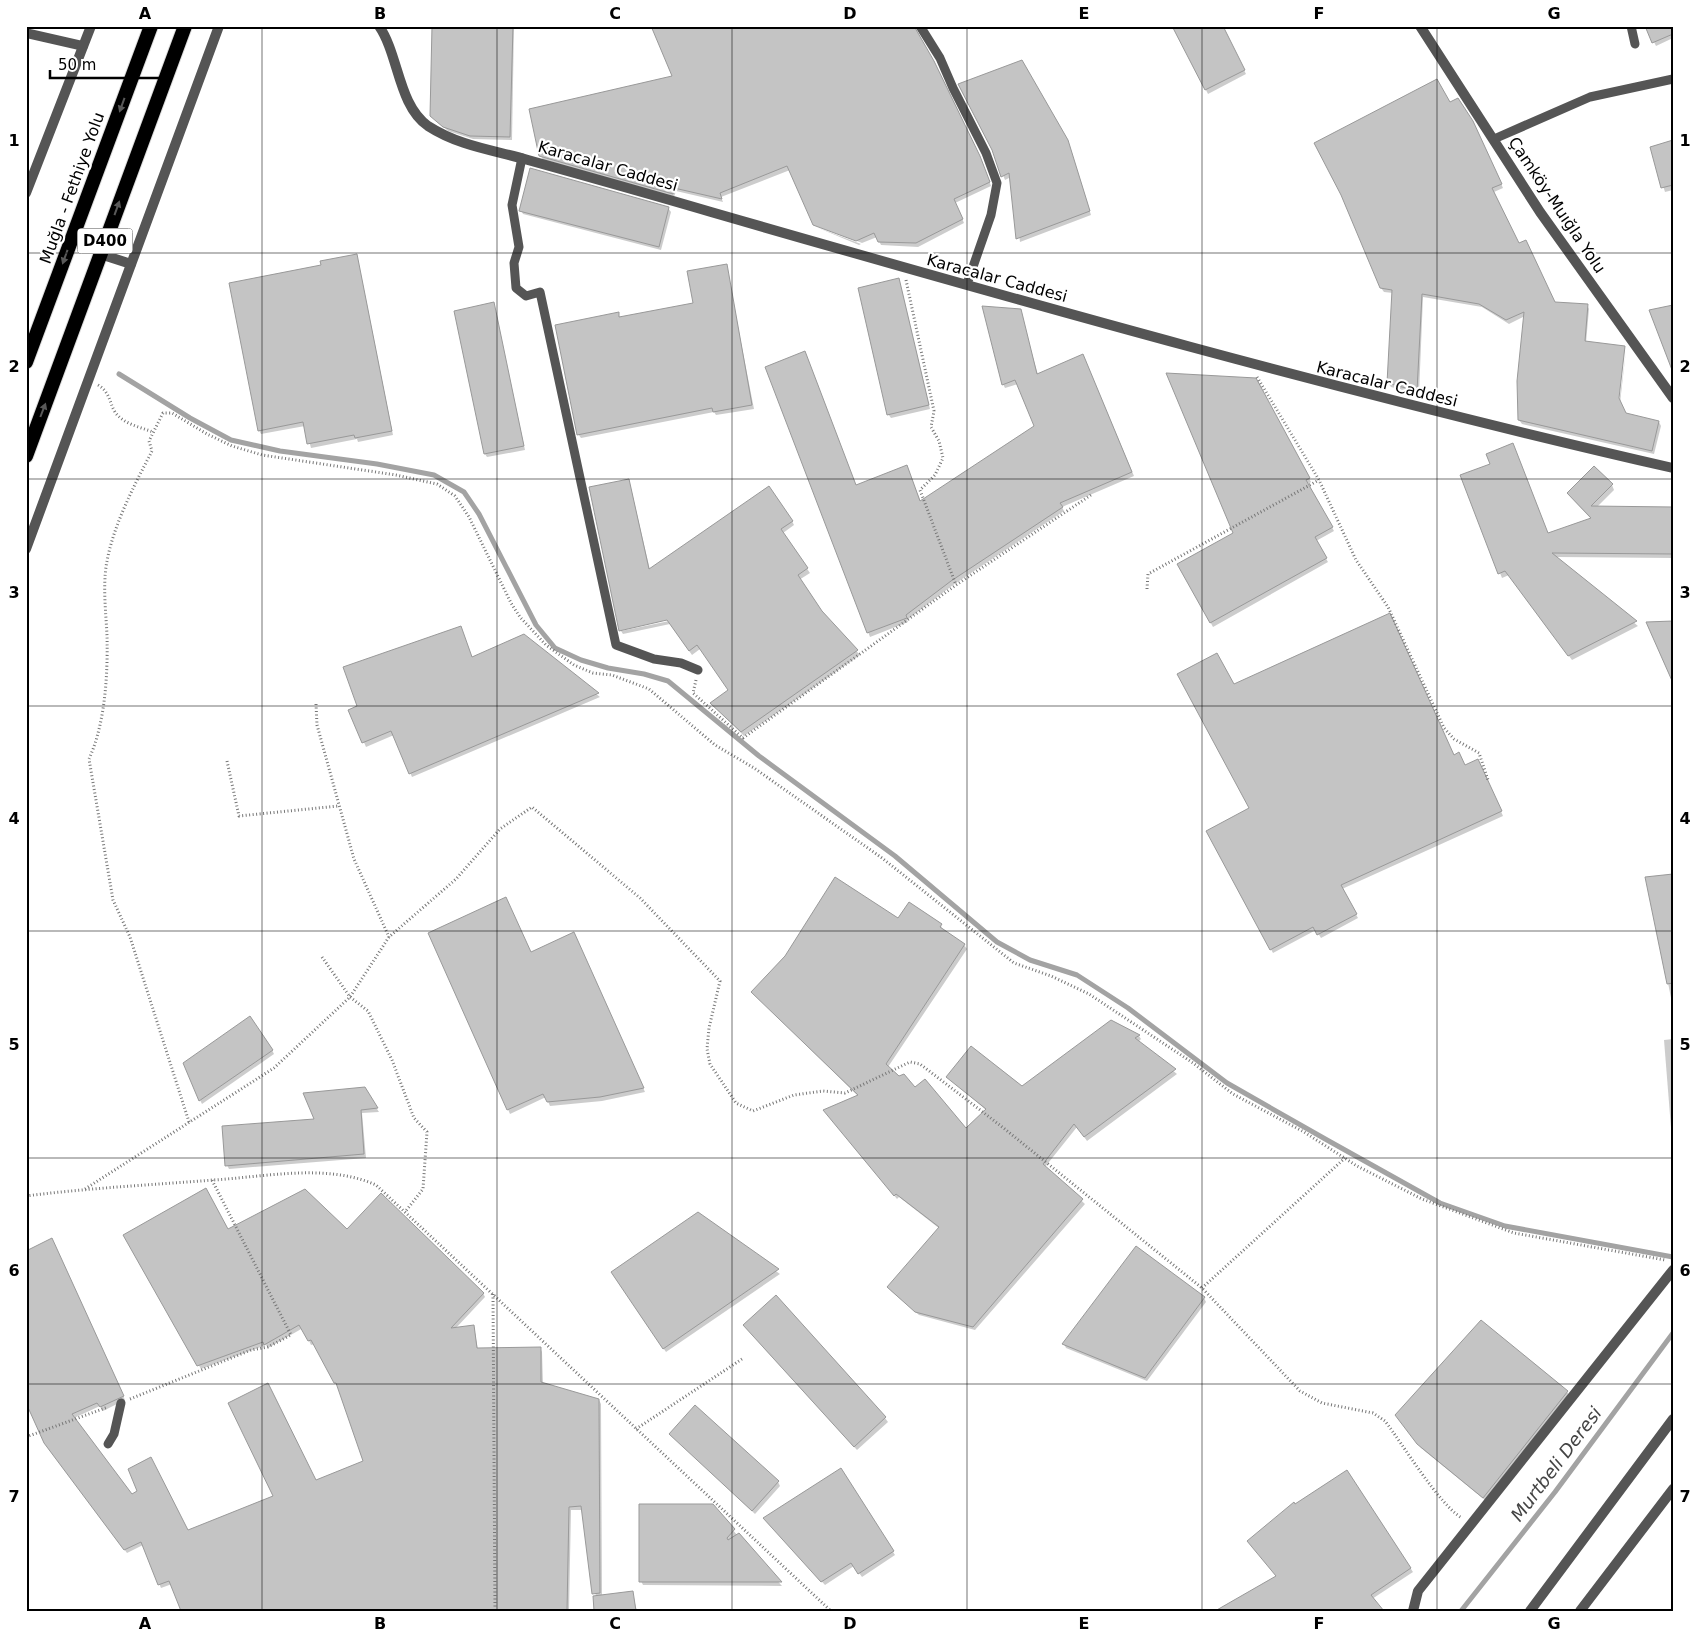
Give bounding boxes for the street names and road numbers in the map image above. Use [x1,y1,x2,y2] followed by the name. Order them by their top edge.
[36,110,108,266] street label: Muğla - Fethiye Yolu
[1504,133,1610,277] street label: Çamköy-Muığla Yolu
[536,137,680,195] street label: Karacalar Caddesi
[78,228,132,254] road number: D400
[925,250,1069,306] street label: Karacalar Caddesi
[1314,357,1460,411] street label: Karacalar Caddesi

